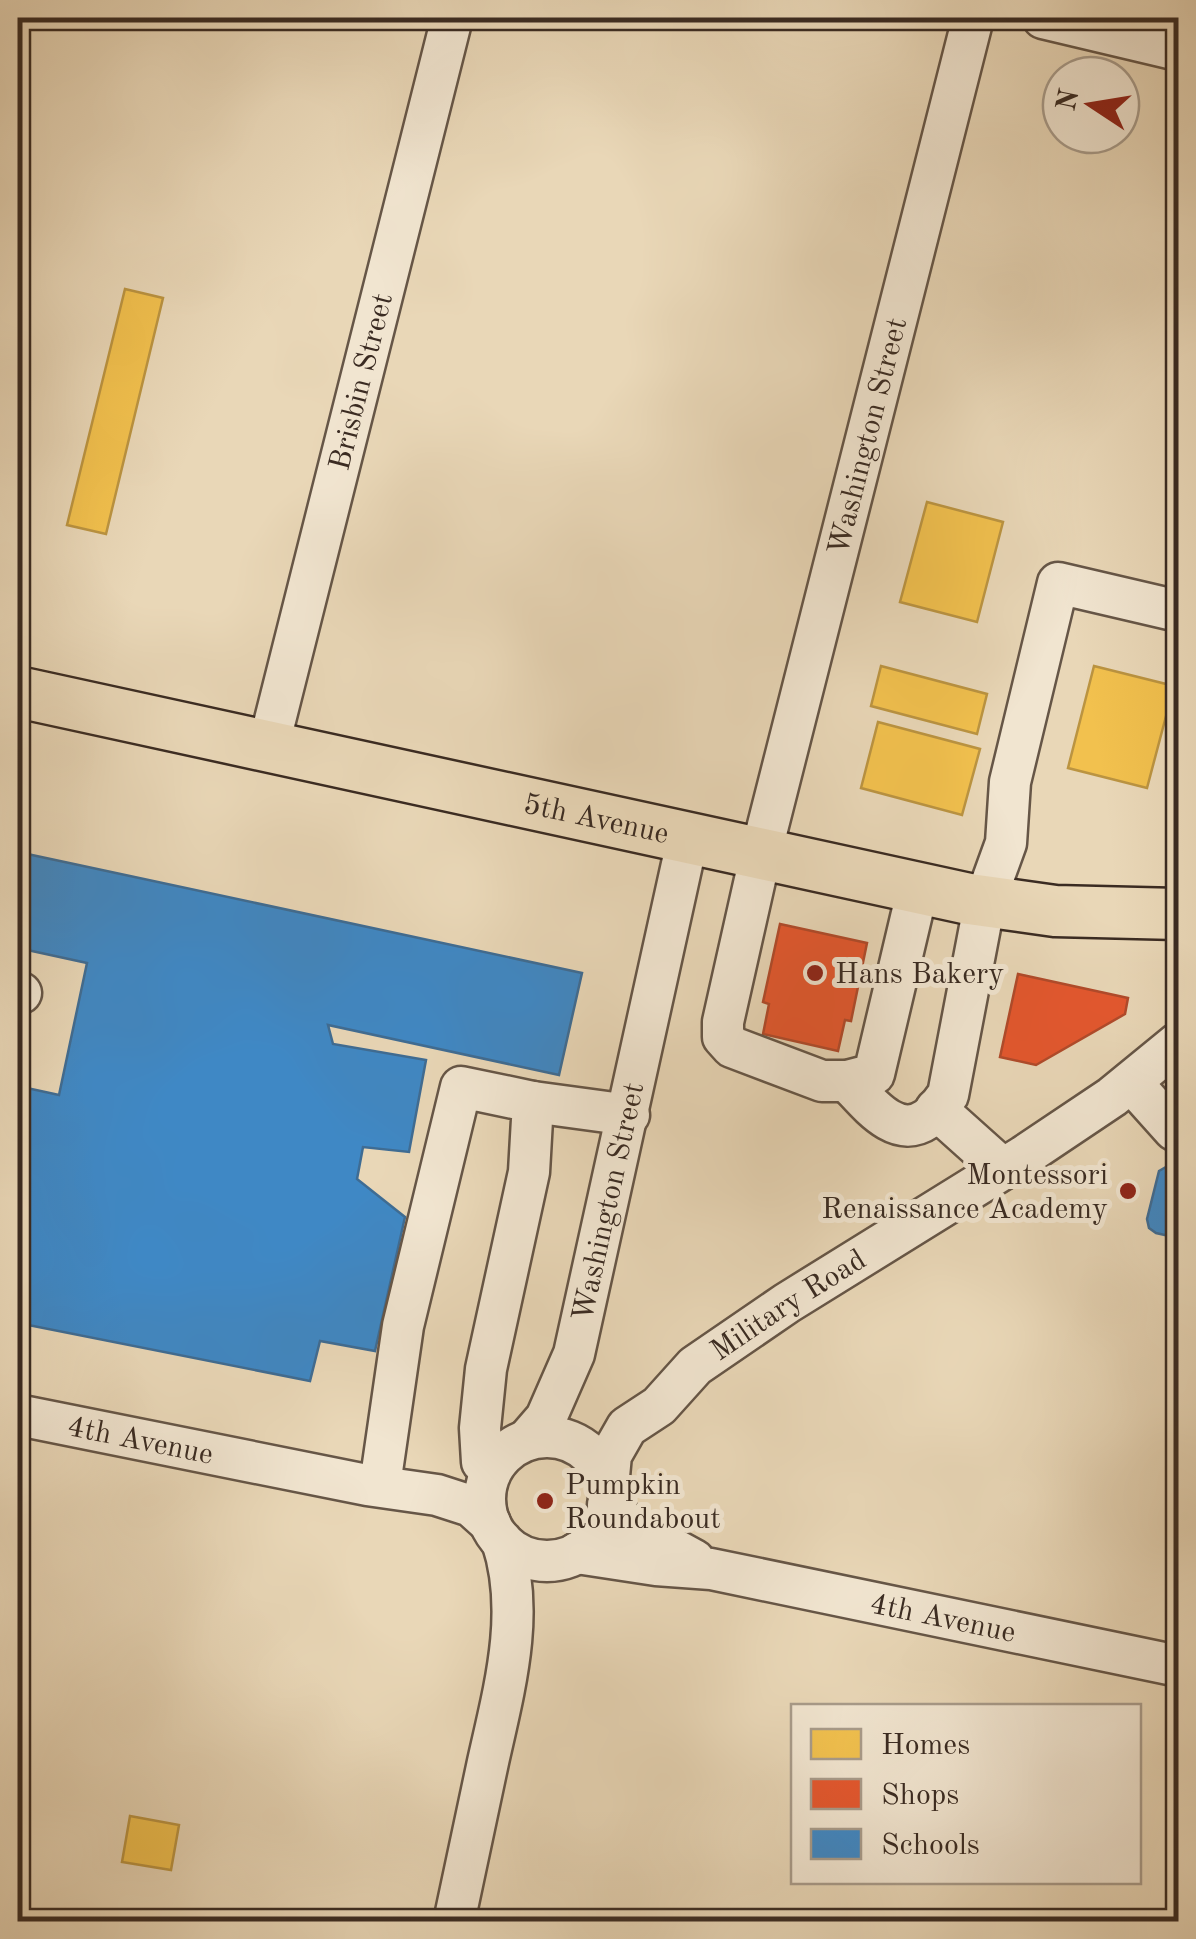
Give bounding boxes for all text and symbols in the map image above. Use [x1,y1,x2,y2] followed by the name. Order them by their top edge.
[1041,55,1141,155] north arrow
[1054,86,1086,114] text: N
[326,290,399,474] street label: Brisbin Street
[824,315,913,559] street label: Washington Street
[521,789,672,850] street label: 5th Avenue
[835,960,1004,990] place label: Hans Bakery
[804,962,826,984] marker: Hans Bakery
[569,1080,650,1324] street label: Washington Street
[821,1161,1108,1225] place label: Montessori Renaissance Academy
[1117,1180,1139,1202] marker: Montessori Renaissance Academy
[706,1245,872,1367] street label: Military Road
[65,1412,216,1471] street label: 4th Avenue
[565,1471,721,1535] place label: Pumpkin Roundabout
[534,1490,556,1512] marker: Pumpkin Roundabout
[867,1589,1018,1649] street label: 4th Avenue
[791,1704,1141,1884] legend
[881,1731,970,1761] text: Homes
[881,1781,959,1811] text: Shops
[881,1831,980,1861] text: Schools

